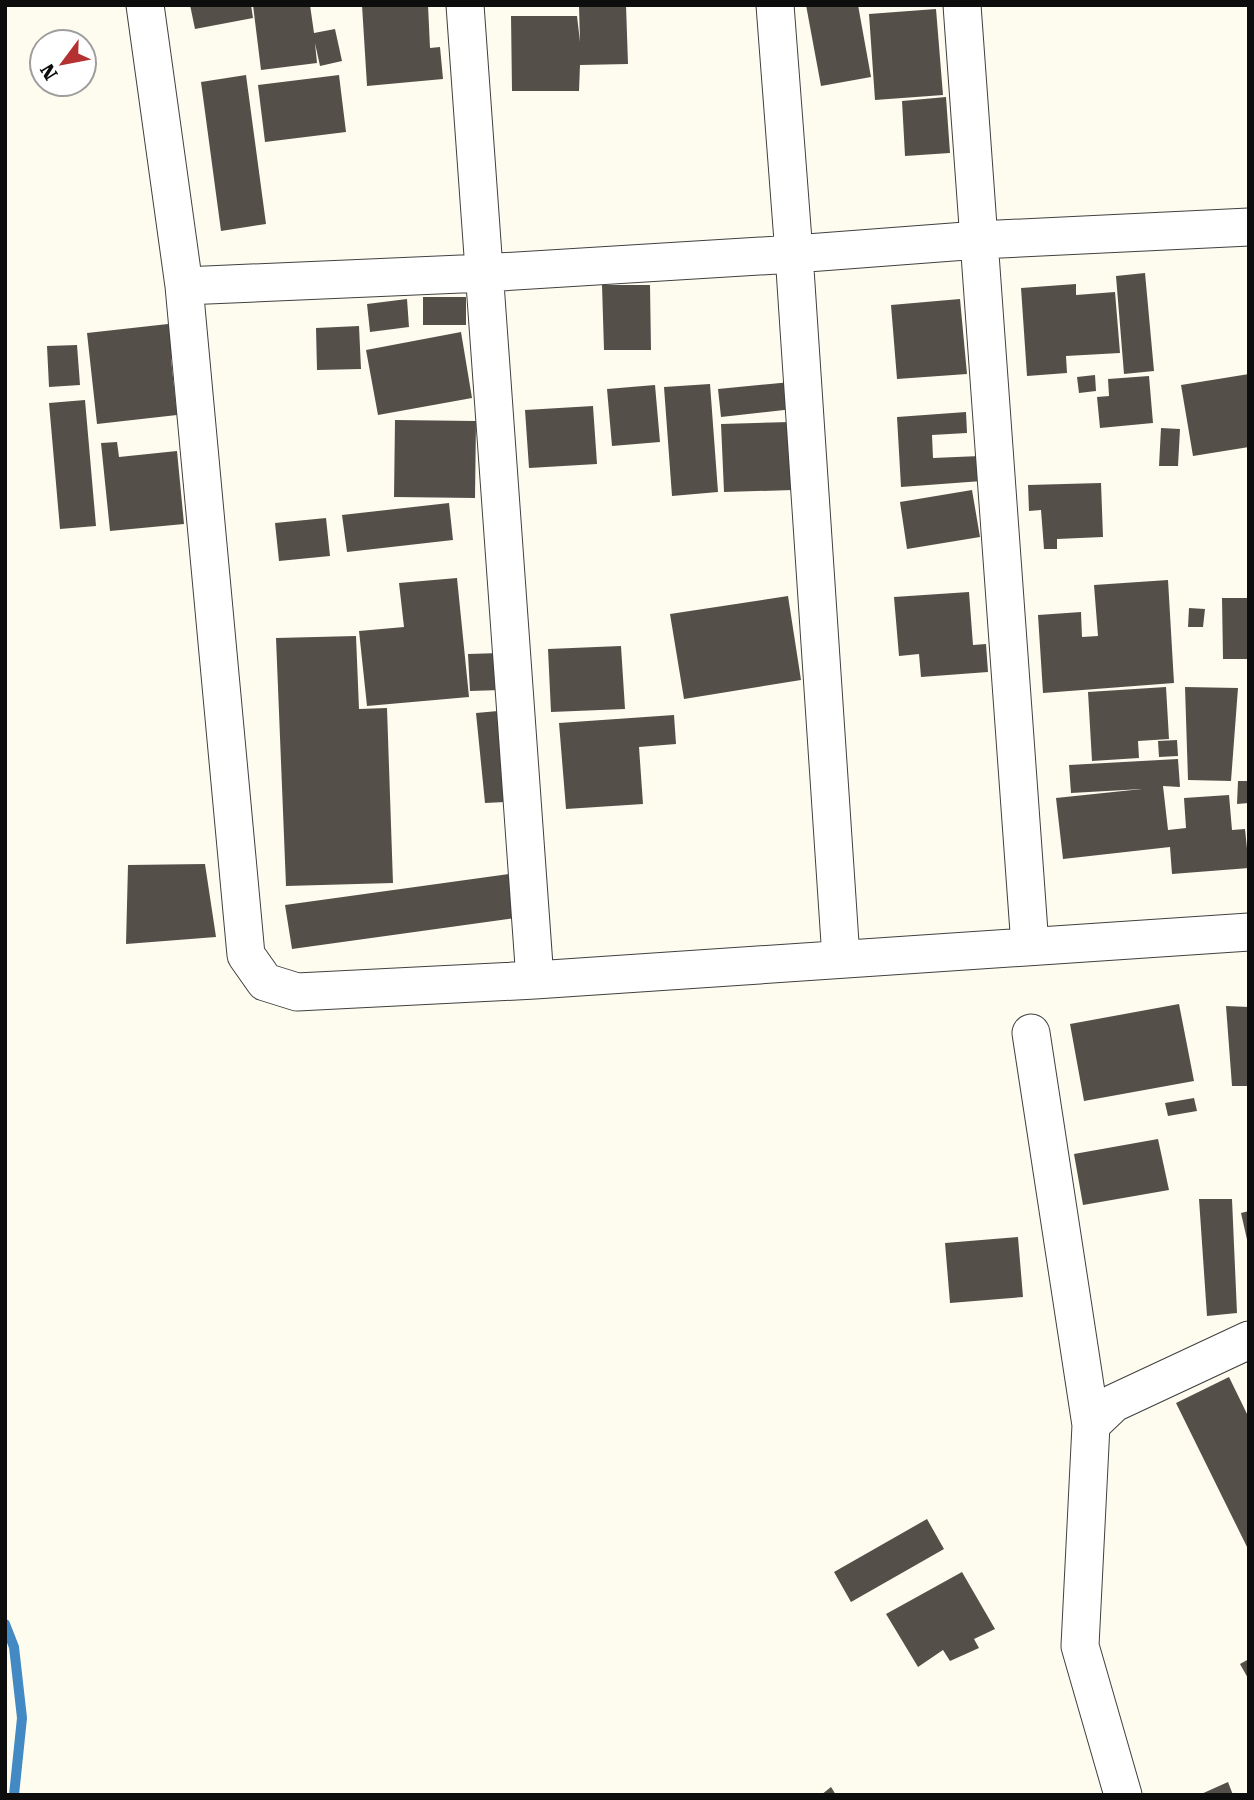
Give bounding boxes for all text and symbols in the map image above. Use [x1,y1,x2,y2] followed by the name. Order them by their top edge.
[28,28,98,98] north arrow
[35,59,63,84] text: N

